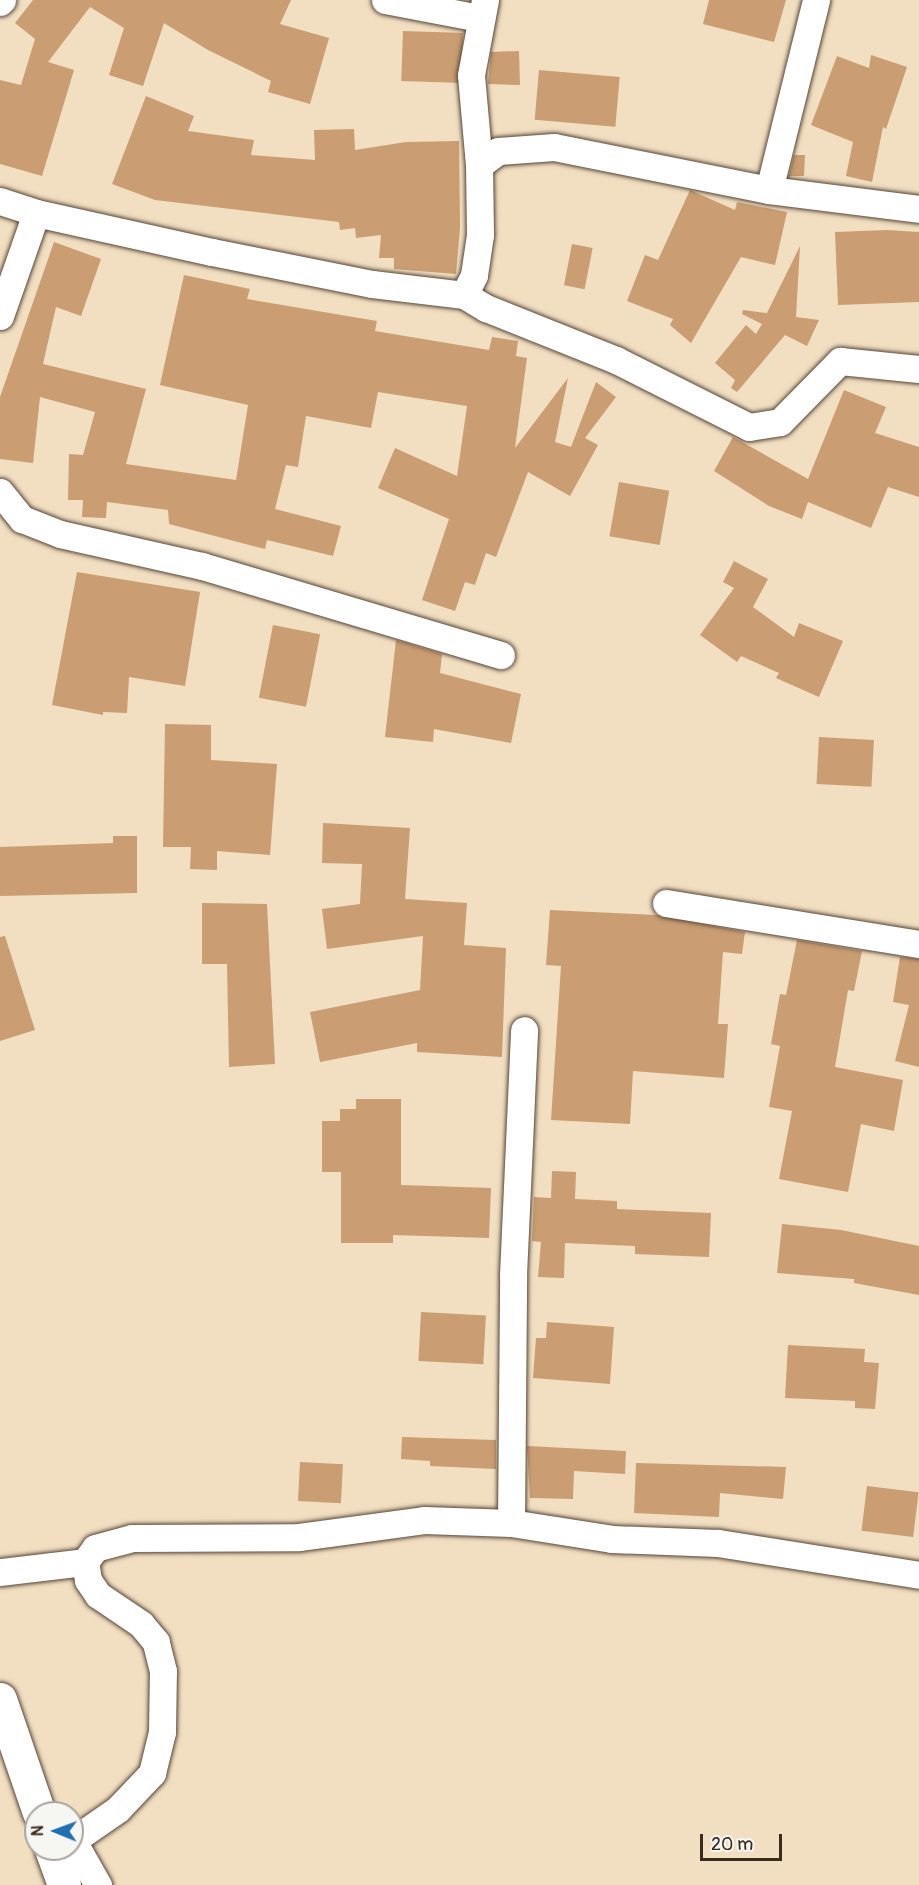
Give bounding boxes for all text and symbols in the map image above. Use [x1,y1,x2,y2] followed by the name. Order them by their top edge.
[24,1801,84,1861] north arrow
[703,1822,786,1860] scale bar
[28,1825,48,1836] text: N
[711,1833,753,1856] text: 20 m

